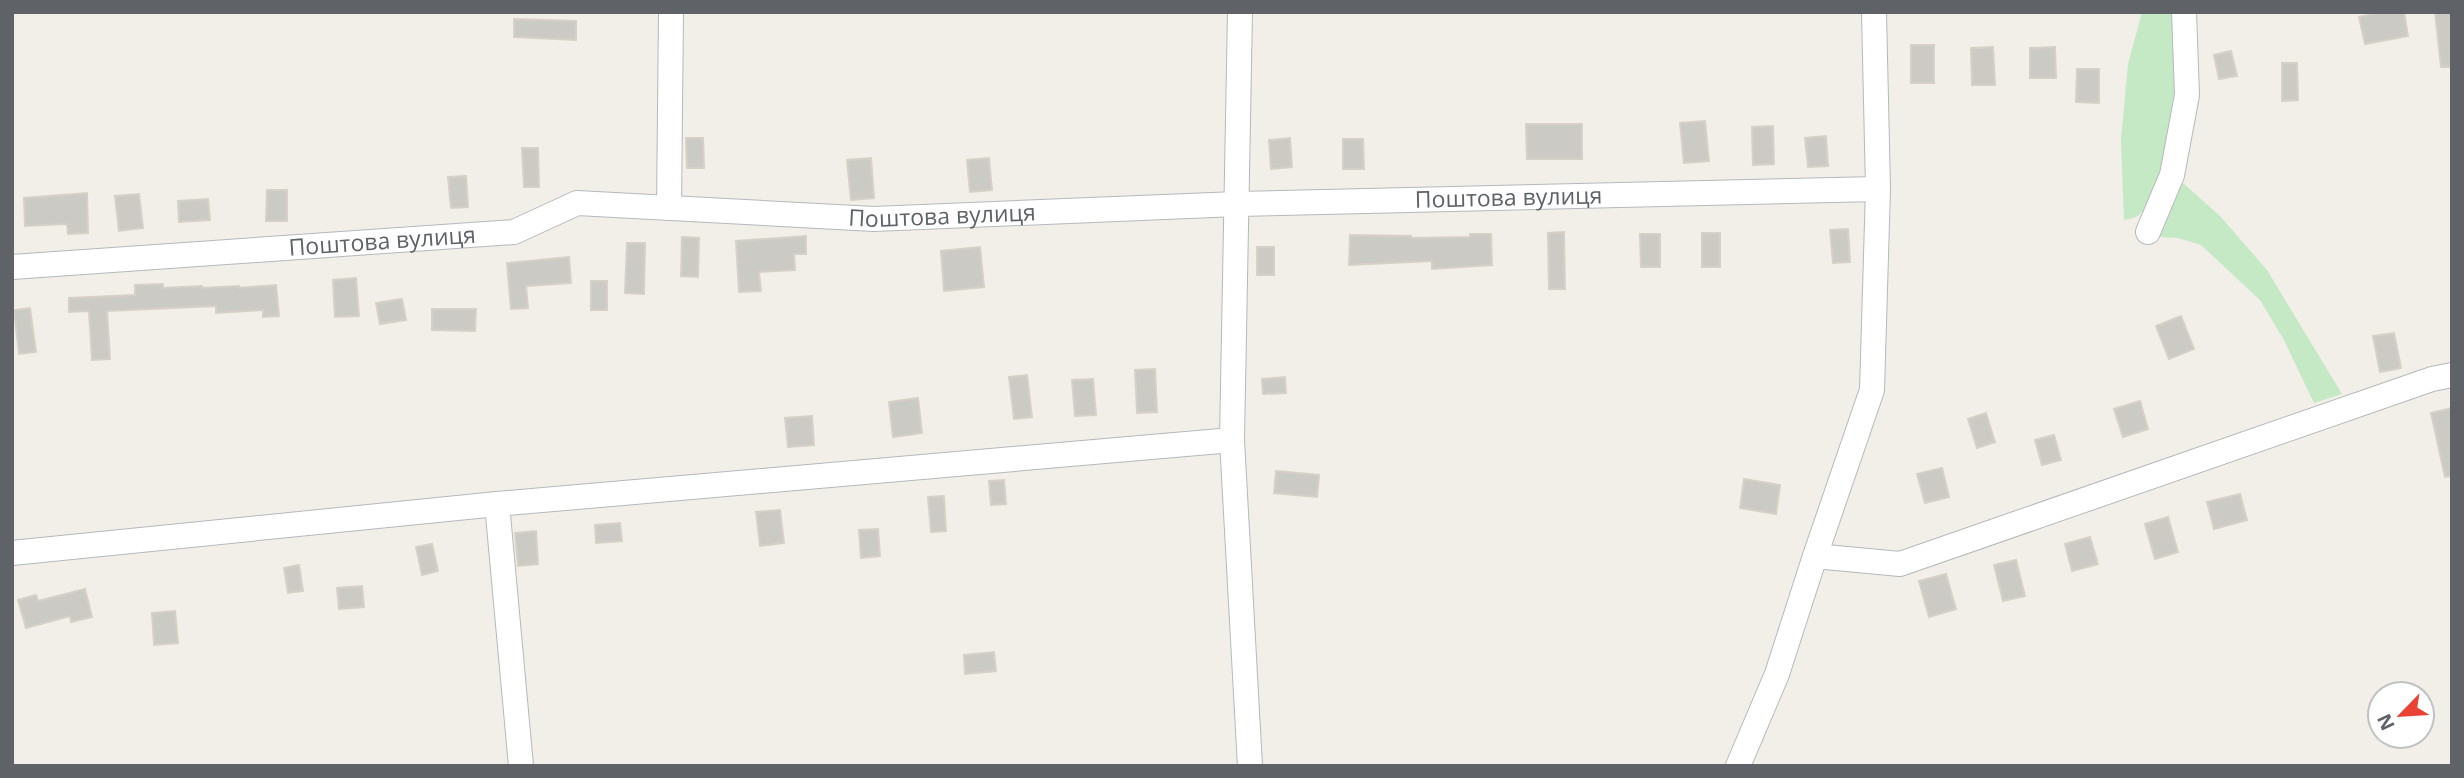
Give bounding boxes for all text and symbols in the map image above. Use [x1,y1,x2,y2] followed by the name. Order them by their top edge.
[1415,178,1603,215] street label: Поштова вулиця
[848,195,1036,234] street label: Поштова вулиця
[287,218,477,263] street label: Поштова вулиця
[2366,680,2436,750] north arrow
[2371,710,2401,735] text: N

